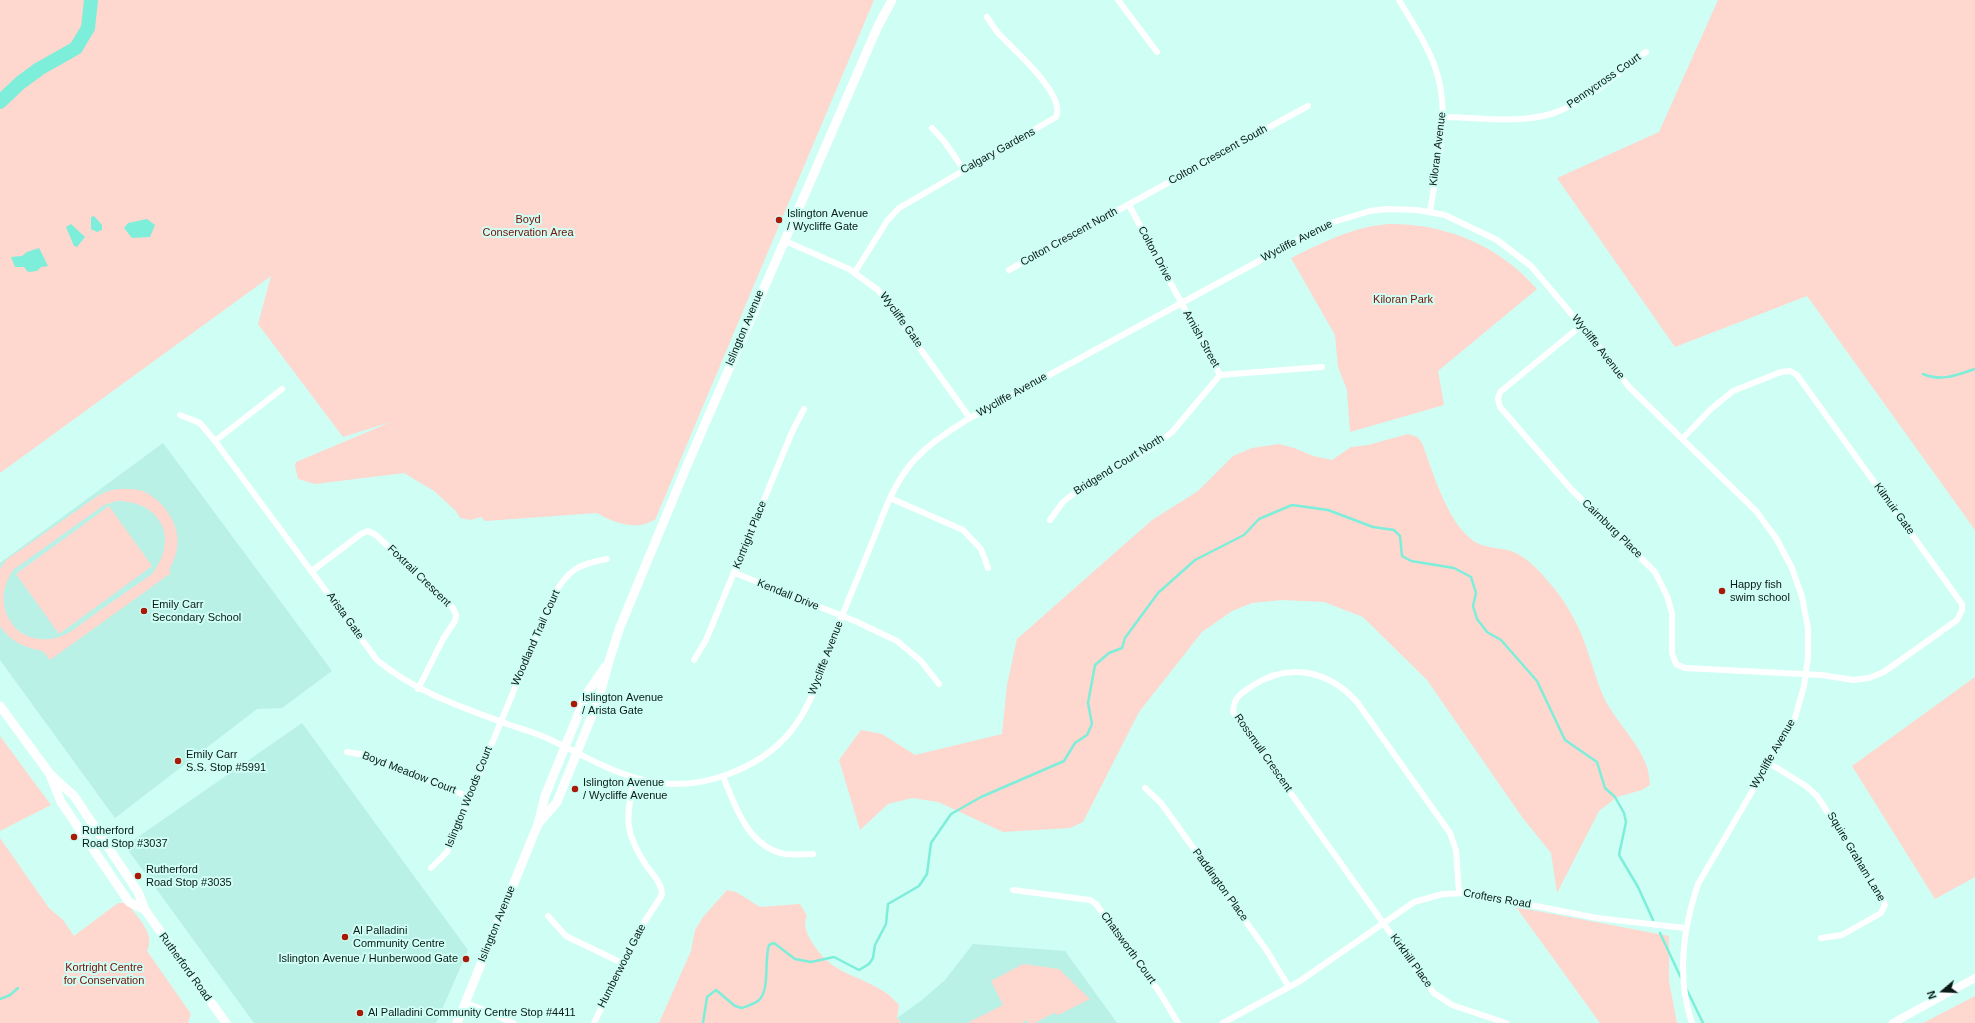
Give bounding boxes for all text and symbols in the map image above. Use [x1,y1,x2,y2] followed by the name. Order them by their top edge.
[1564,51,1644,111] street label: Pennycross Court
[1427,111,1449,187] street label: Kiloran Avenue
[1166,122,1270,188] street label: Colton Crescent South
[958,125,1038,177] street label: Calgary Gardens
[1018,205,1120,269] street label: Colton Crescent North
[787,207,868,233] place label: Islington Avenue / Wycliffe Gate
[482,213,574,239] park label: Boyd Conservation Area
[774,215,784,225] marker: Islington Avenue / Wycliffe Gate
[1259,217,1335,265] street label: Wycliffe Avenue
[1135,224,1175,284] street label: Colton Drive
[723,288,767,368] street label: Islington Avenue
[877,290,925,350] street label: Wycliffe Gate
[1373,293,1433,307] park label: Kiloran Park
[1180,308,1222,370] street label: Arnish Street
[1569,312,1627,382] street label: Wycliffe Avenue
[975,370,1049,420] street label: Wycliffe Avenue
[1071,432,1167,498] street label: Bridgend Court North
[1871,481,1917,537] street label: Kilmuir Gate
[1579,497,1645,561] street label: Cairnburg Place
[730,499,770,571] street label: Kortright Place
[385,542,453,610] street label: Foxtrail Crescent
[755,577,821,613] street label: Kendall Drive
[1730,578,1790,604] place label: Happy fish swim school
[1717,586,1727,596] marker: Happy fish swim school
[509,588,563,688] street label: Woodland Trail Court
[323,590,367,642] street label: Arista Gate
[152,598,241,624] place label: Emily Carr Secondary School
[139,606,149,616] marker: Emily Carr Secondary School
[806,619,846,697] street label: Wycliffe Avenue
[582,691,663,717] place label: Islington Avenue / Arista Gate
[569,699,579,709] marker: Islington Avenue / Arista Gate
[1231,711,1295,795] street label: Rossmull Crescent
[1748,717,1798,791] street label: Wycliffe Avenue
[443,744,495,850] street label: Islington Woods Court
[186,748,266,774] place label: Emily Carr S.S. Stop #5991
[360,749,458,797] street label: Boyd Meadow Court
[173,756,183,766] marker: Emily Carr S.S. Stop #5991
[583,776,667,802] place label: Islington Avenue / Wycliffe Avenue
[570,784,580,794] marker: Islington Avenue / Wycliffe Avenue
[1824,810,1888,904] street label: Squire Graham Lane
[82,824,168,850] place label: Rutherford Road Stop #3037
[69,832,79,842] marker: Rutherford Road Stop #3037
[1189,846,1251,924] street label: Paddington Place
[146,863,232,889] place label: Rutherford Road Stop #3035
[133,871,143,881] marker: Rutherford Road Stop #3035
[476,884,518,964] street label: Islington Avenue
[1462,887,1532,911] street label: Crofters Road
[1098,909,1158,987] street label: Chatsworth Court
[595,922,649,1010] street label: Humberwood Gate
[353,924,445,950] place label: Al Palladini Community Centre
[156,930,214,1004] street label: Rutherford Road
[340,932,350,942] marker: Al Palladini Community Centre
[1387,932,1435,990] street label: Kirkhill Place
[278,952,458,966] place label: Islington Avenue / Hunberwood Gate
[461,954,471,964] marker: Islington Avenue / Hunberwood Gate
[64,961,144,987] park label: Kortright Centre for Conservation
[1923,971,1963,1011] north arrow
[1925,989,1939,1001] text: N
[368,1006,576,1020] place label: Al Palladini Community Centre Stop #4411
[355,1008,365,1018] marker: Al Palladini Community Centre Stop #4411

